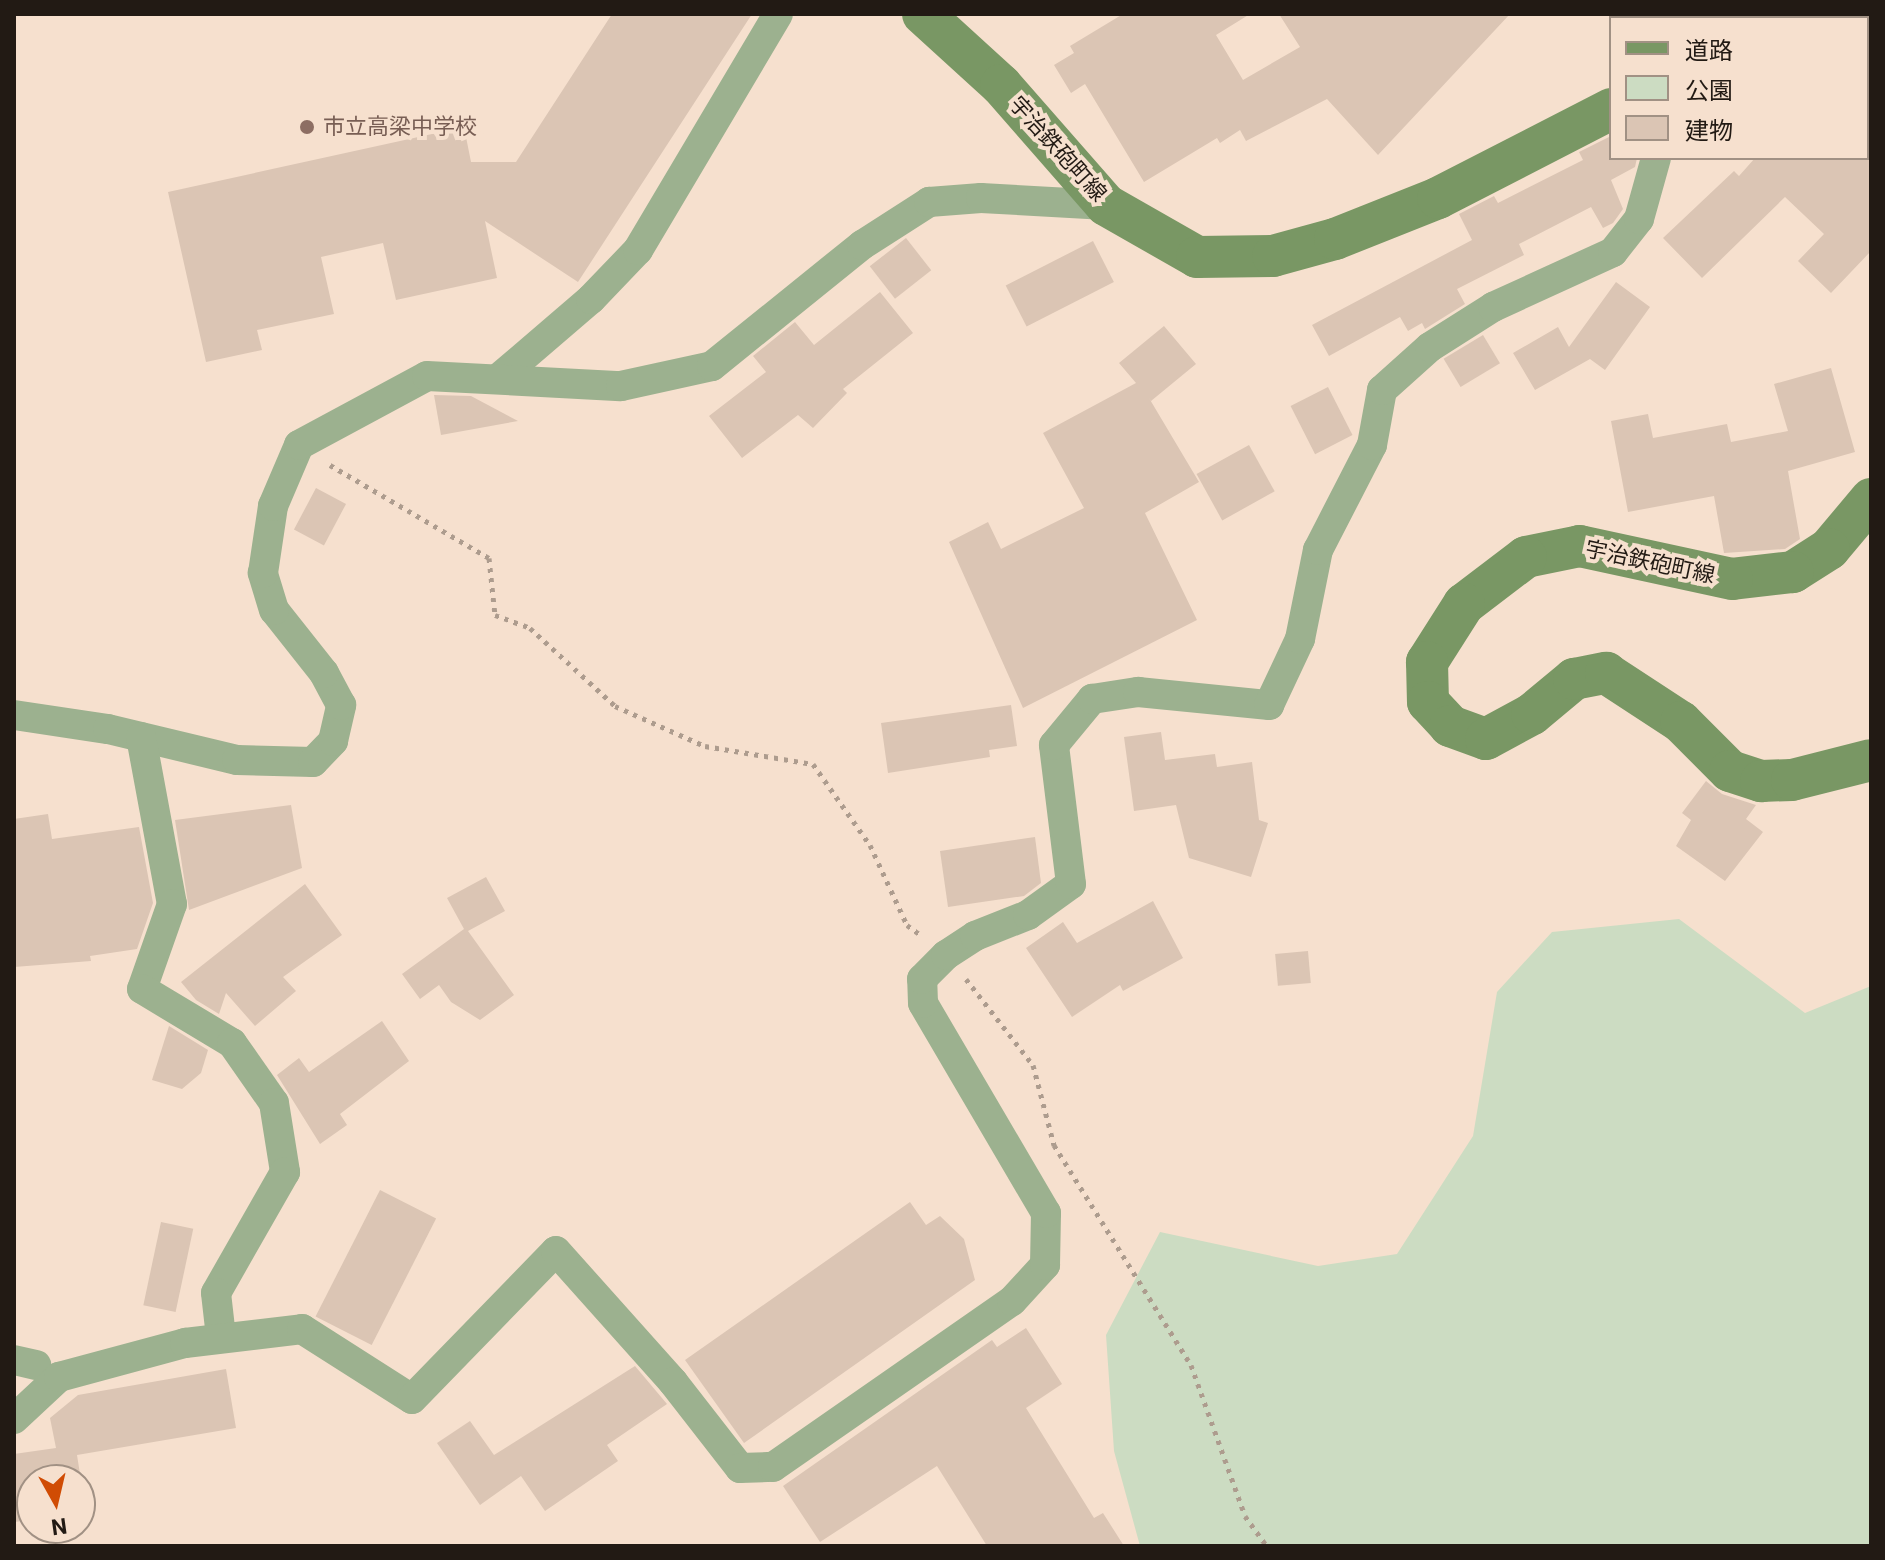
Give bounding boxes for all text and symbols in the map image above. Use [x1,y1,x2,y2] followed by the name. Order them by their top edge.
[1609,16,1869,160] legend
[1685,37,1733,65] text: 道路
[1685,77,1733,105] text: 公園
[1004,91,1112,207] street label: 宇治鉄砲町線
[323,114,477,140] place label: 市立高梁中学校
[1685,117,1733,145] text: 建物
[298,118,316,136] marker: 市立高梁中学校
[1583,535,1717,589] street label: 宇治鉄砲町線
[16,1464,96,1544] north arrow
[50,1513,69,1540] text: N

